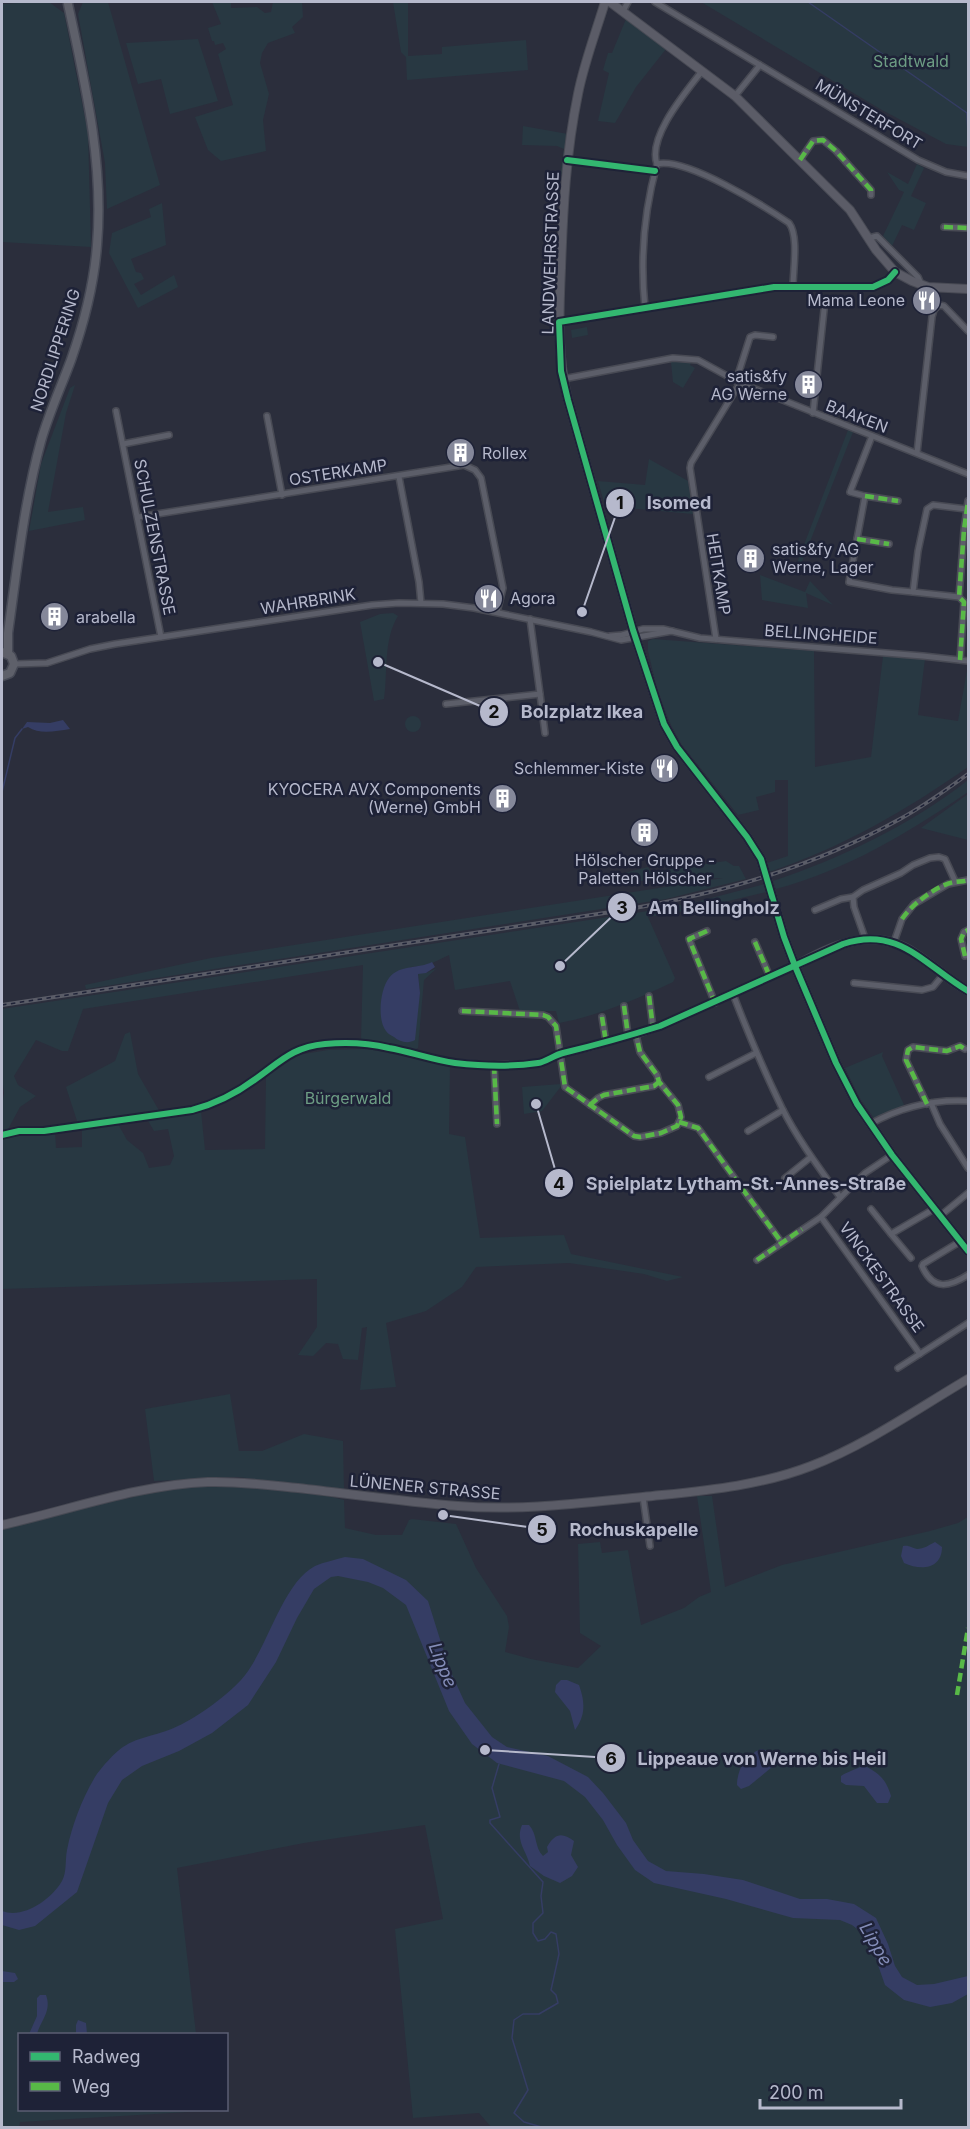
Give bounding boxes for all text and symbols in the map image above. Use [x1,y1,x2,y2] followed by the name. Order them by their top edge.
[873,51,949,71] park label: Stadtwald
[812,74,926,154] street label: MÜNSTERFORT
[537,171,563,335] street label: LANDWEHRSTRASSE
[910,284,942,316] restaurant icon: Mama Leone
[26,286,84,414] street label: NORDLIPPERING
[807,290,905,310] place label: Mama Leone
[711,366,787,404] place label: satis&fy AG Werne
[792,369,824,401] building icon: satis&fy AG Werne
[823,395,891,437] street label: BAAKEN
[445,437,477,469] building icon: Rollex
[482,443,527,463] place label: Rollex
[287,454,389,490] street label: OSTERKAMP
[130,457,180,617] street label: SCHULZENSTRASSE
[605,485,724,521] callout: Isomed
[616,492,624,513] text: 1
[647,492,711,513] text: Isomed
[703,532,735,616] street label: HEITKAMP
[772,539,874,577] place label: satis&fy AG Werne, Lager
[735,542,767,574] building icon: satis&fy AG Werne, Lager
[473,582,505,614] restaurant icon: Agora
[259,584,357,618] street label: WAHRBRINK
[510,588,555,608] place label: Agora
[39,601,71,633] building icon: arabella
[76,607,136,627] place label: arabella
[764,620,878,648] street label: BELLINGHEIDE
[479,694,655,730] callout: Bolzplatz Ikea
[488,701,500,722] text: 2
[521,701,643,722] text: Bolzplatz Ikea
[649,752,681,784] restaurant icon: Schlemmer-Kiste
[514,758,644,778] place label: Schlemmer-Kiste
[268,779,481,817] place label: KYOCERA AVX Components (Werne) GmbH
[486,782,518,814] building icon: KYOCERA AVX Components (Werne) GmbH
[629,816,661,848] building icon: Hölscher Gruppe - Paletten Hölscher
[575,850,715,888] place label: Hölscher Gruppe - Paletten Hölscher
[607,889,792,925] callout: Am Bellingholz
[616,897,628,918] text: 3
[648,897,780,918] text: Am Bellingholz
[305,1088,391,1108] park label: Bürgerwald
[544,1165,918,1201] callout: Spielplatz Lytham-St.-Annes-Straße
[553,1173,565,1194] text: 4
[586,1173,906,1194] text: Spielplatz Lytham-St.-Annes-Straße
[835,1218,929,1336] street label: VINCKESTRASSE
[349,1470,501,1504] street label: LÜNENER STRASSE
[527,1511,710,1547] callout: Rochuskapelle
[536,1519,548,1540] text: 5
[569,1519,699,1540] text: Rochuskapelle
[424,1639,462,1691] water label: Lippe
[596,1740,899,1776] callout: Lippeaue von Werne bis Heil
[605,1748,617,1769] text: 6
[638,1748,886,1769] text: Lippeaue von Werne bis Heil
[855,1918,897,1970] water label: Lippe
[18,2033,228,2111] legend
[72,2046,141,2067] text: Radweg
[760,2072,901,2110] scale bar
[72,2076,110,2097] text: Weg
[769,2082,824,2103] text: 200 m

